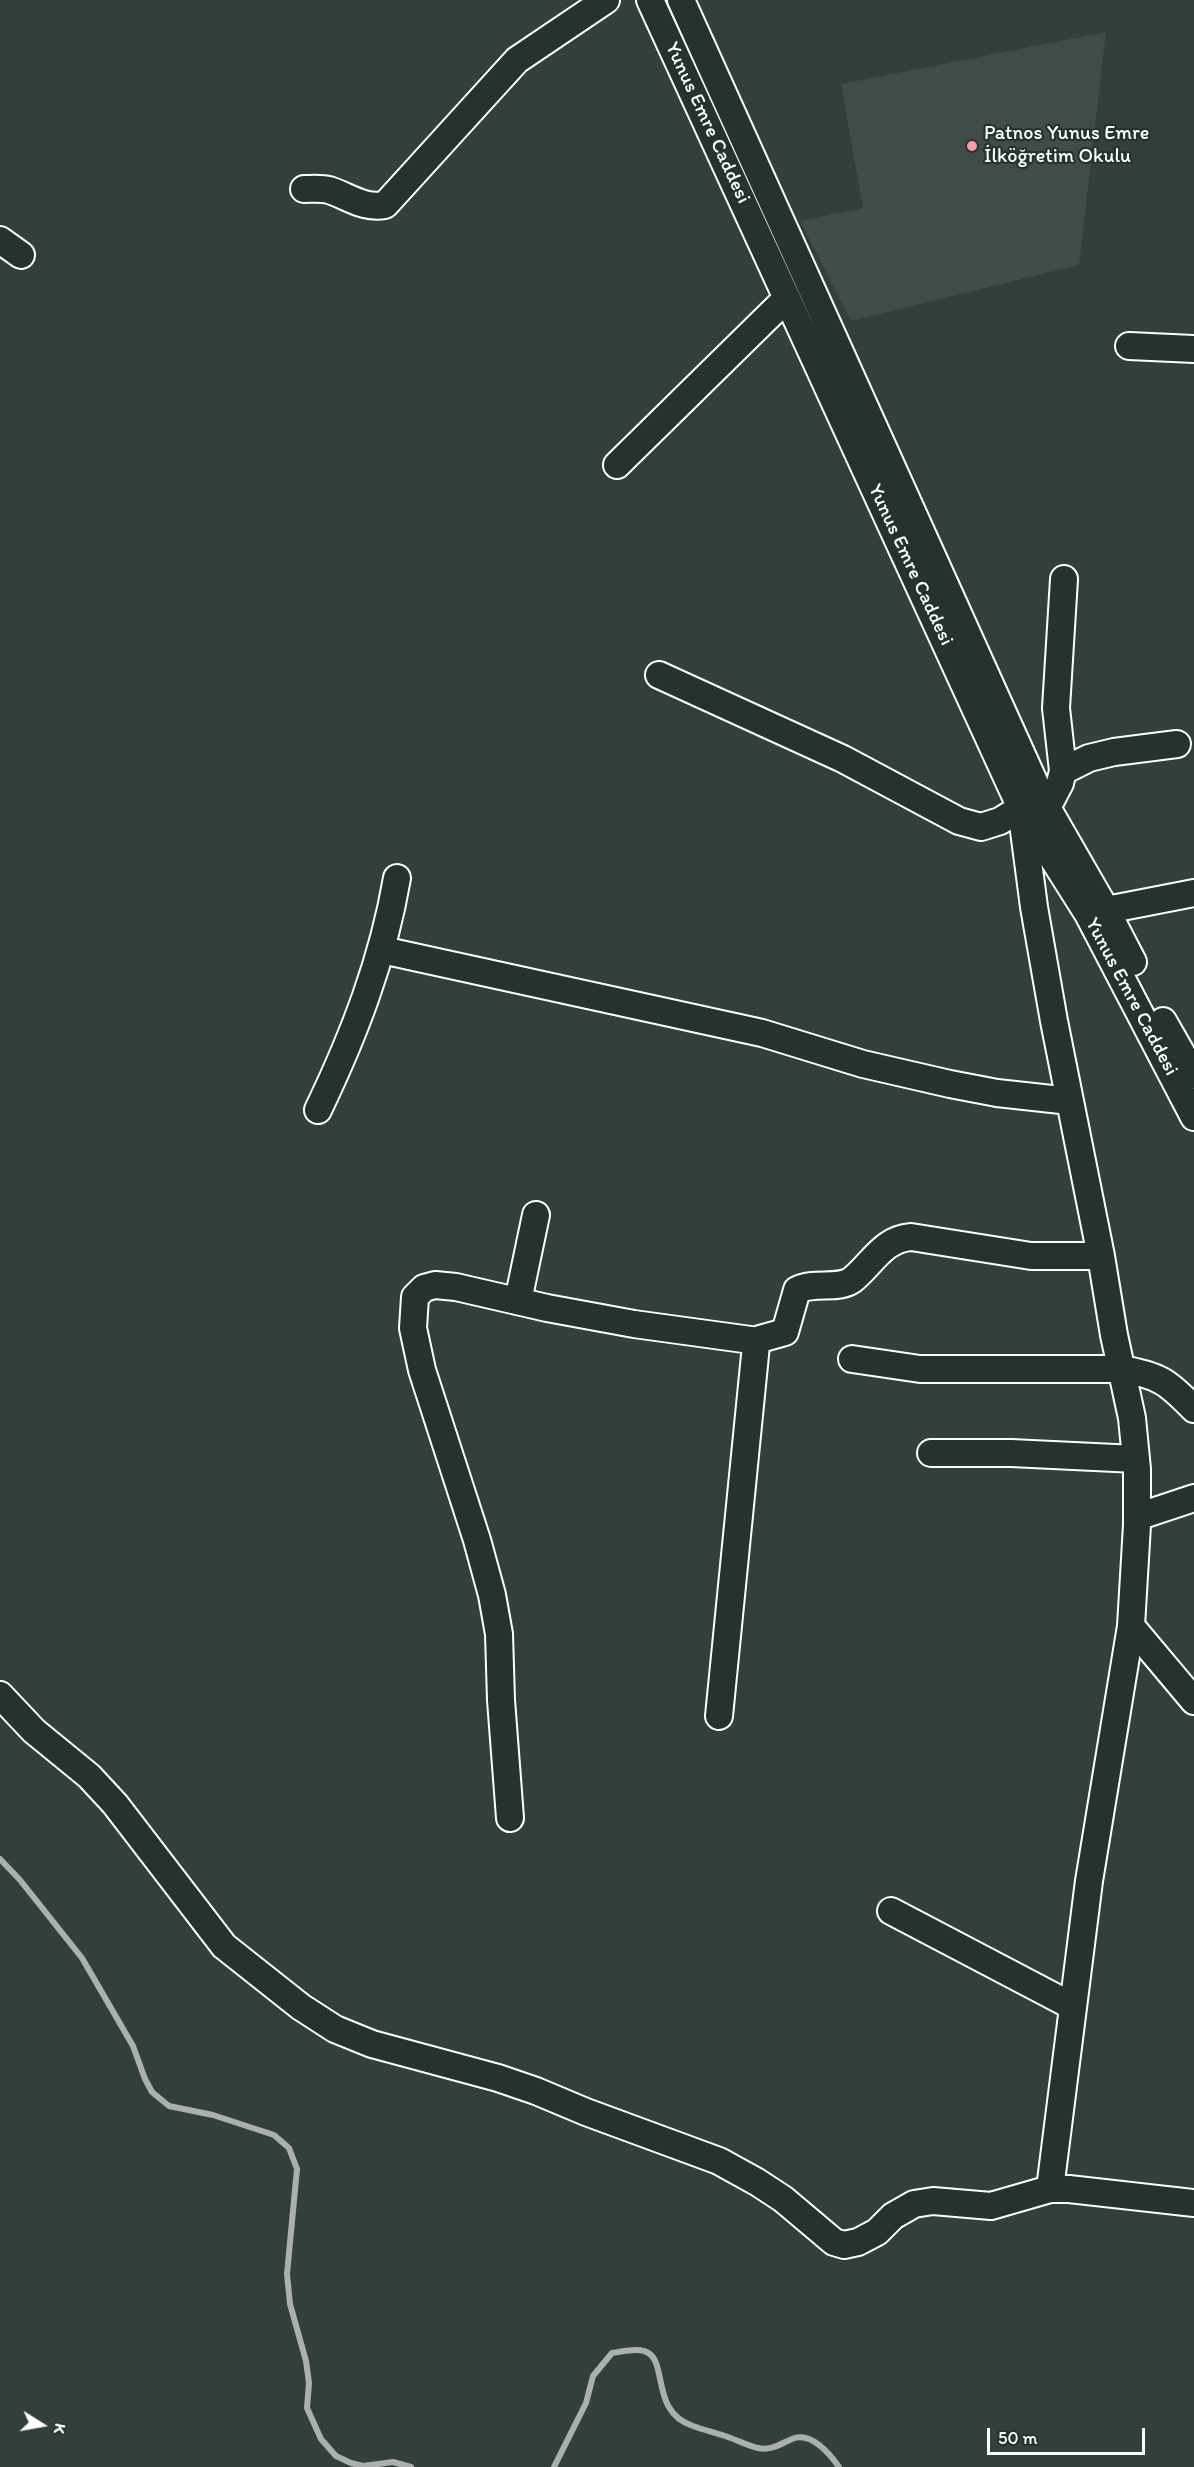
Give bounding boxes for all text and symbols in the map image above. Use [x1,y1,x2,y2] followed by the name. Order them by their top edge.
[659,38,755,208] street label: Yunus Emre Caddesi
[984,122,1149,169] place label: Patnos Yunus Emre İlköğretim Okulu
[965,139,979,153] marker: Patnos Yunus Emre İlköğretim Okulu
[862,480,958,650] street label: Yunus Emre Caddesi
[1079,914,1183,1080] street label: Yunus Emre Caddesi
[12,2395,72,2455] north arrow
[990,2416,1148,2454] scale bar
[50,2422,70,2435] text: K
[998,2427,1038,2449] text: 50 m

